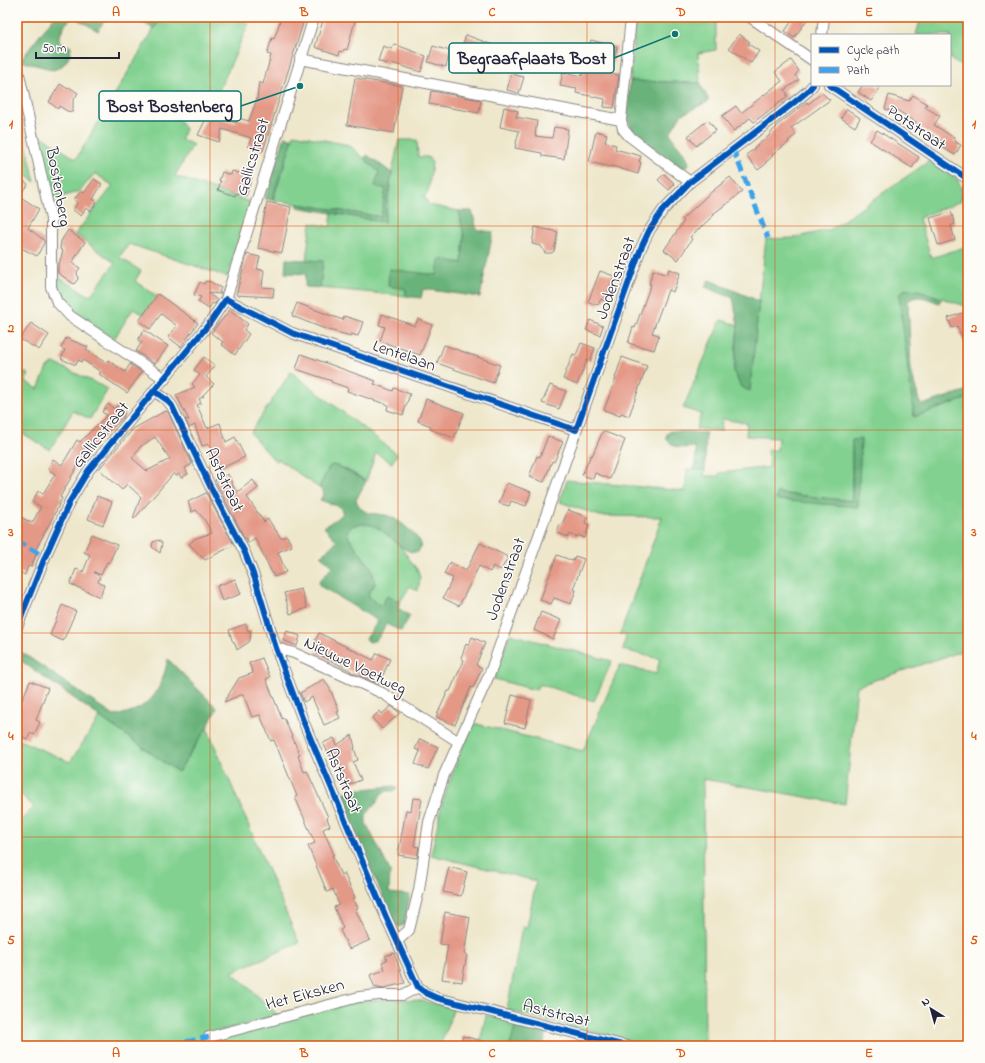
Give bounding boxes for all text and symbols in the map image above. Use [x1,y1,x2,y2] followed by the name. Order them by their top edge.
[112,3,120,22] text: A
[299,3,309,22] text: B
[488,3,496,22] text: C
[675,3,686,22] text: D
[865,3,873,22] text: E
[36,34,119,60] scale bar
[811,34,951,86] legend
[42,40,66,58] text: 50 m
[847,42,899,61] text: Cycle path
[449,43,614,73] callout: Begraafplaats Bost
[456,47,608,74] text: Begraafplaats Bost
[847,62,870,80] text: Path
[99,91,241,121] callout: Bost Bostenberg
[106,95,233,122] text: Bost Bostenberg
[881,99,951,157] street label: Potstraat
[9,115,14,134] text: 1
[229,115,277,199] street label: Gallicstraat
[972,115,977,134] text: 1
[37,144,77,229] street label: Bostenberg
[589,233,643,323] street label: Jodenstraat
[7,319,15,338] text: 2
[970,319,978,338] text: 2
[369,334,439,378] street label: Lentelaan
[66,396,136,474] street label: Gallicstraat
[198,444,250,517] street label: Aststraat
[7,523,14,542] text: 3
[970,523,977,542] text: 3
[479,534,533,624] street label: Jodenstraat
[299,630,411,703] street label: Nieuwe Voetweg
[7,727,14,746] text: 4
[970,727,977,746] text: 4
[318,745,368,818] street label: Aststraat
[7,931,15,950] text: 5
[970,931,978,950] text: 5
[263,973,347,1017] street label: Het Eiksken
[911,989,951,1029] north arrow
[918,993,933,1010] text: N
[520,994,593,1034] street label: Aststraat
[112,1044,120,1063] text: A
[299,1044,309,1063] text: B
[488,1044,496,1063] text: C
[675,1044,686,1063] text: D
[865,1044,873,1063] text: E

